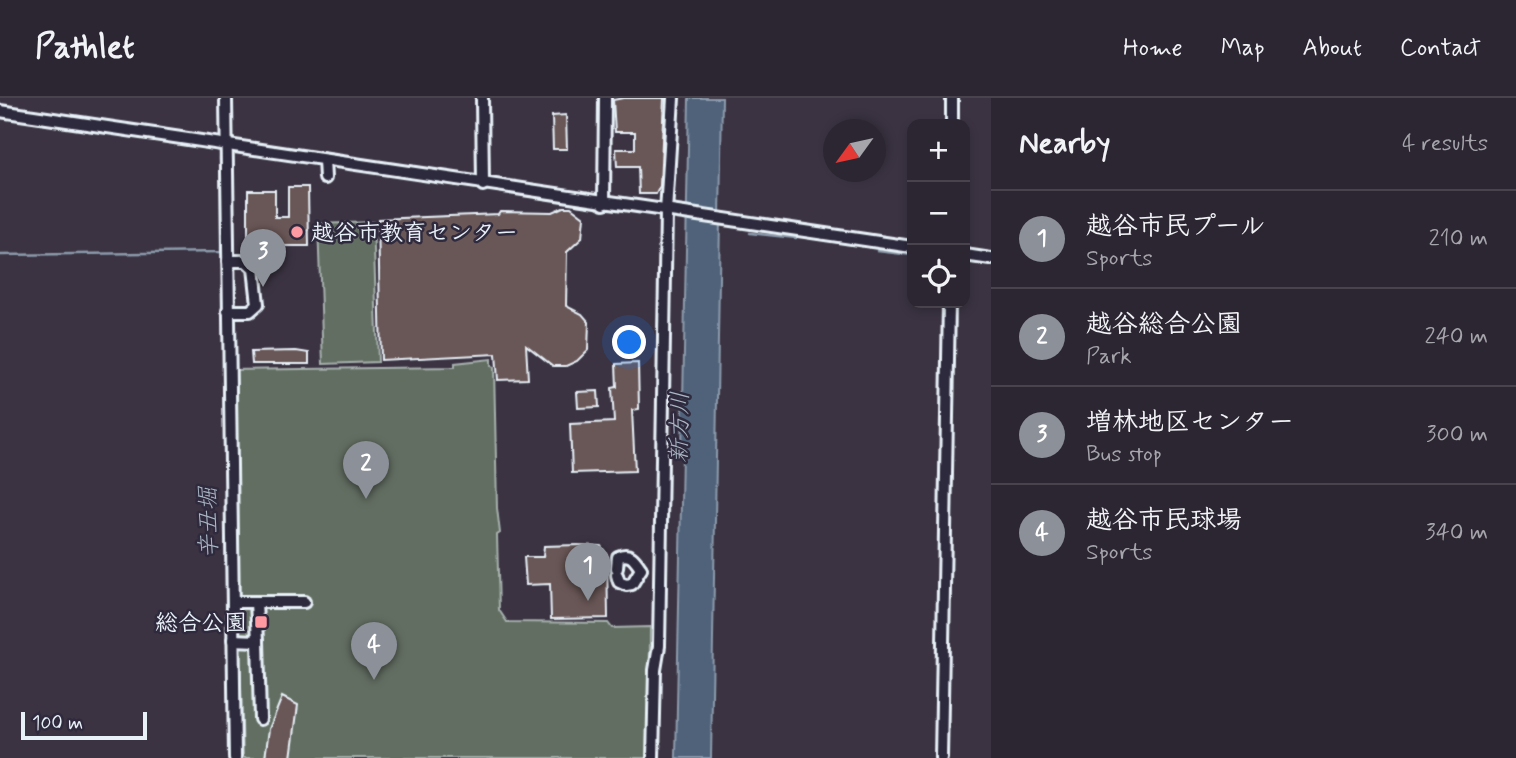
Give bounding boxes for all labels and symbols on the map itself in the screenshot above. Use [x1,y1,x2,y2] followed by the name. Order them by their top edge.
[823,119,886,182] north arrow
[311,219,518,249] place label: 越谷市教育センター
[289,224,305,240] marker: 越谷市教育センター
[240,229,286,287] pin: 3
[612,325,646,359] your location
[664,391,697,463] water label: 新方川
[343,441,389,499] pin: 2
[193,485,226,559] water label: 辛丑堀
[565,543,611,601] pin: 1
[155,609,247,639] place label: 総合公園
[253,614,269,630] marker: 総合公園
[351,622,397,680] pin: 4
[21,709,147,741] scale bar

